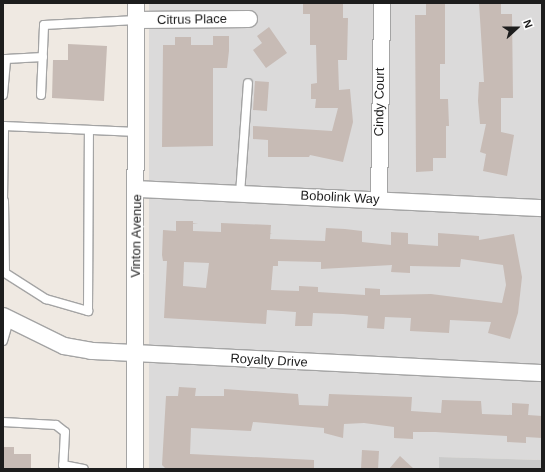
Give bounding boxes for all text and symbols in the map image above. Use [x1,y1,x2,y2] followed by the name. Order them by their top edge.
[497,8,537,48] north arrow
[157,12,227,28] street label: Citrus Place
[521,18,535,30] text: N
[372,68,388,136] street label: Cindy Court
[300,188,380,208] street label: Bobolink Way
[128,194,146,278] street label: Vinton Avenue
[230,351,308,371] street label: Royalty Drive

